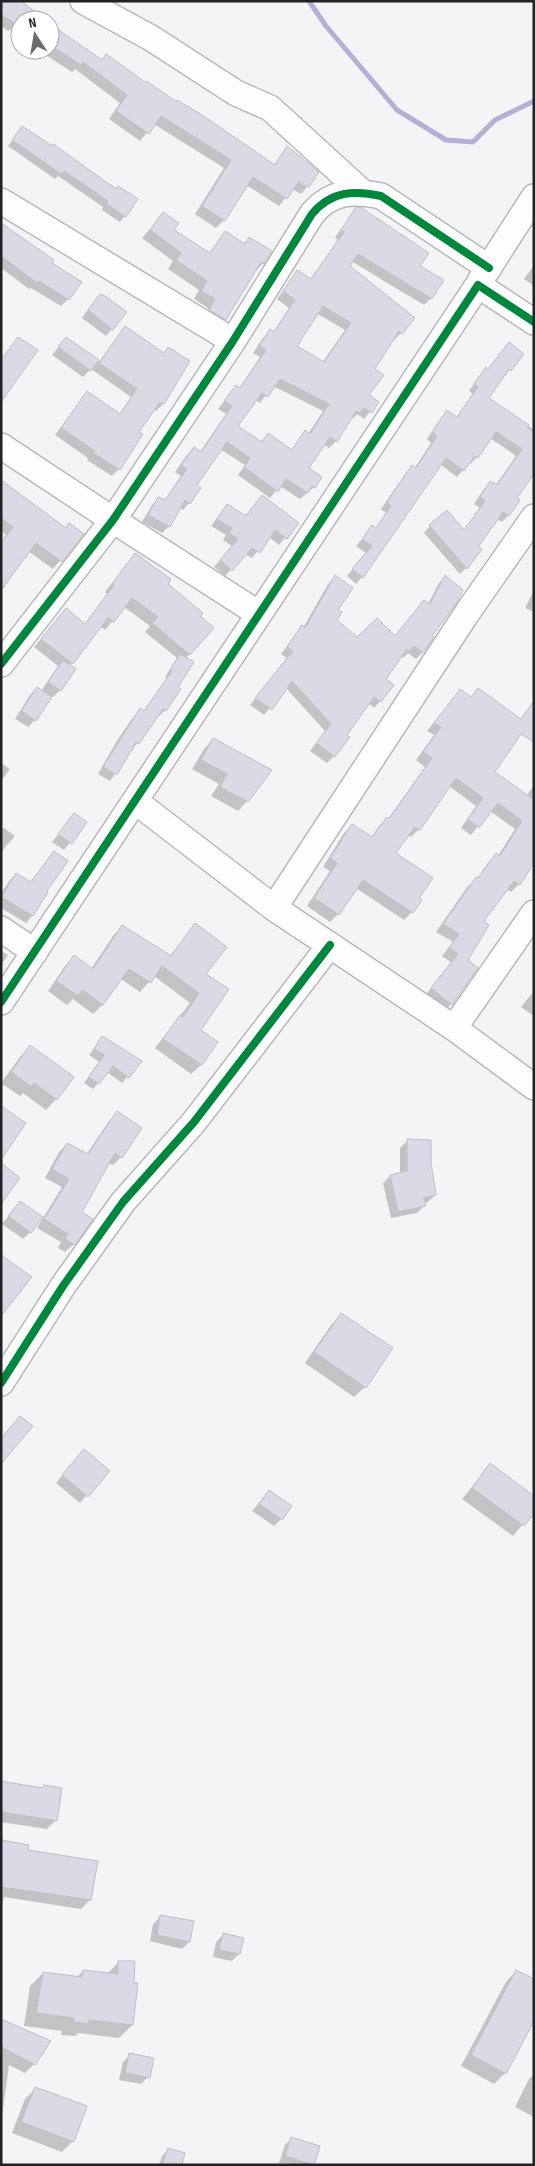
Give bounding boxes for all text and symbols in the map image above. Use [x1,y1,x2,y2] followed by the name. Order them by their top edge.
[10,10,60,60] north arrow
[27,14,38,32] text: N

